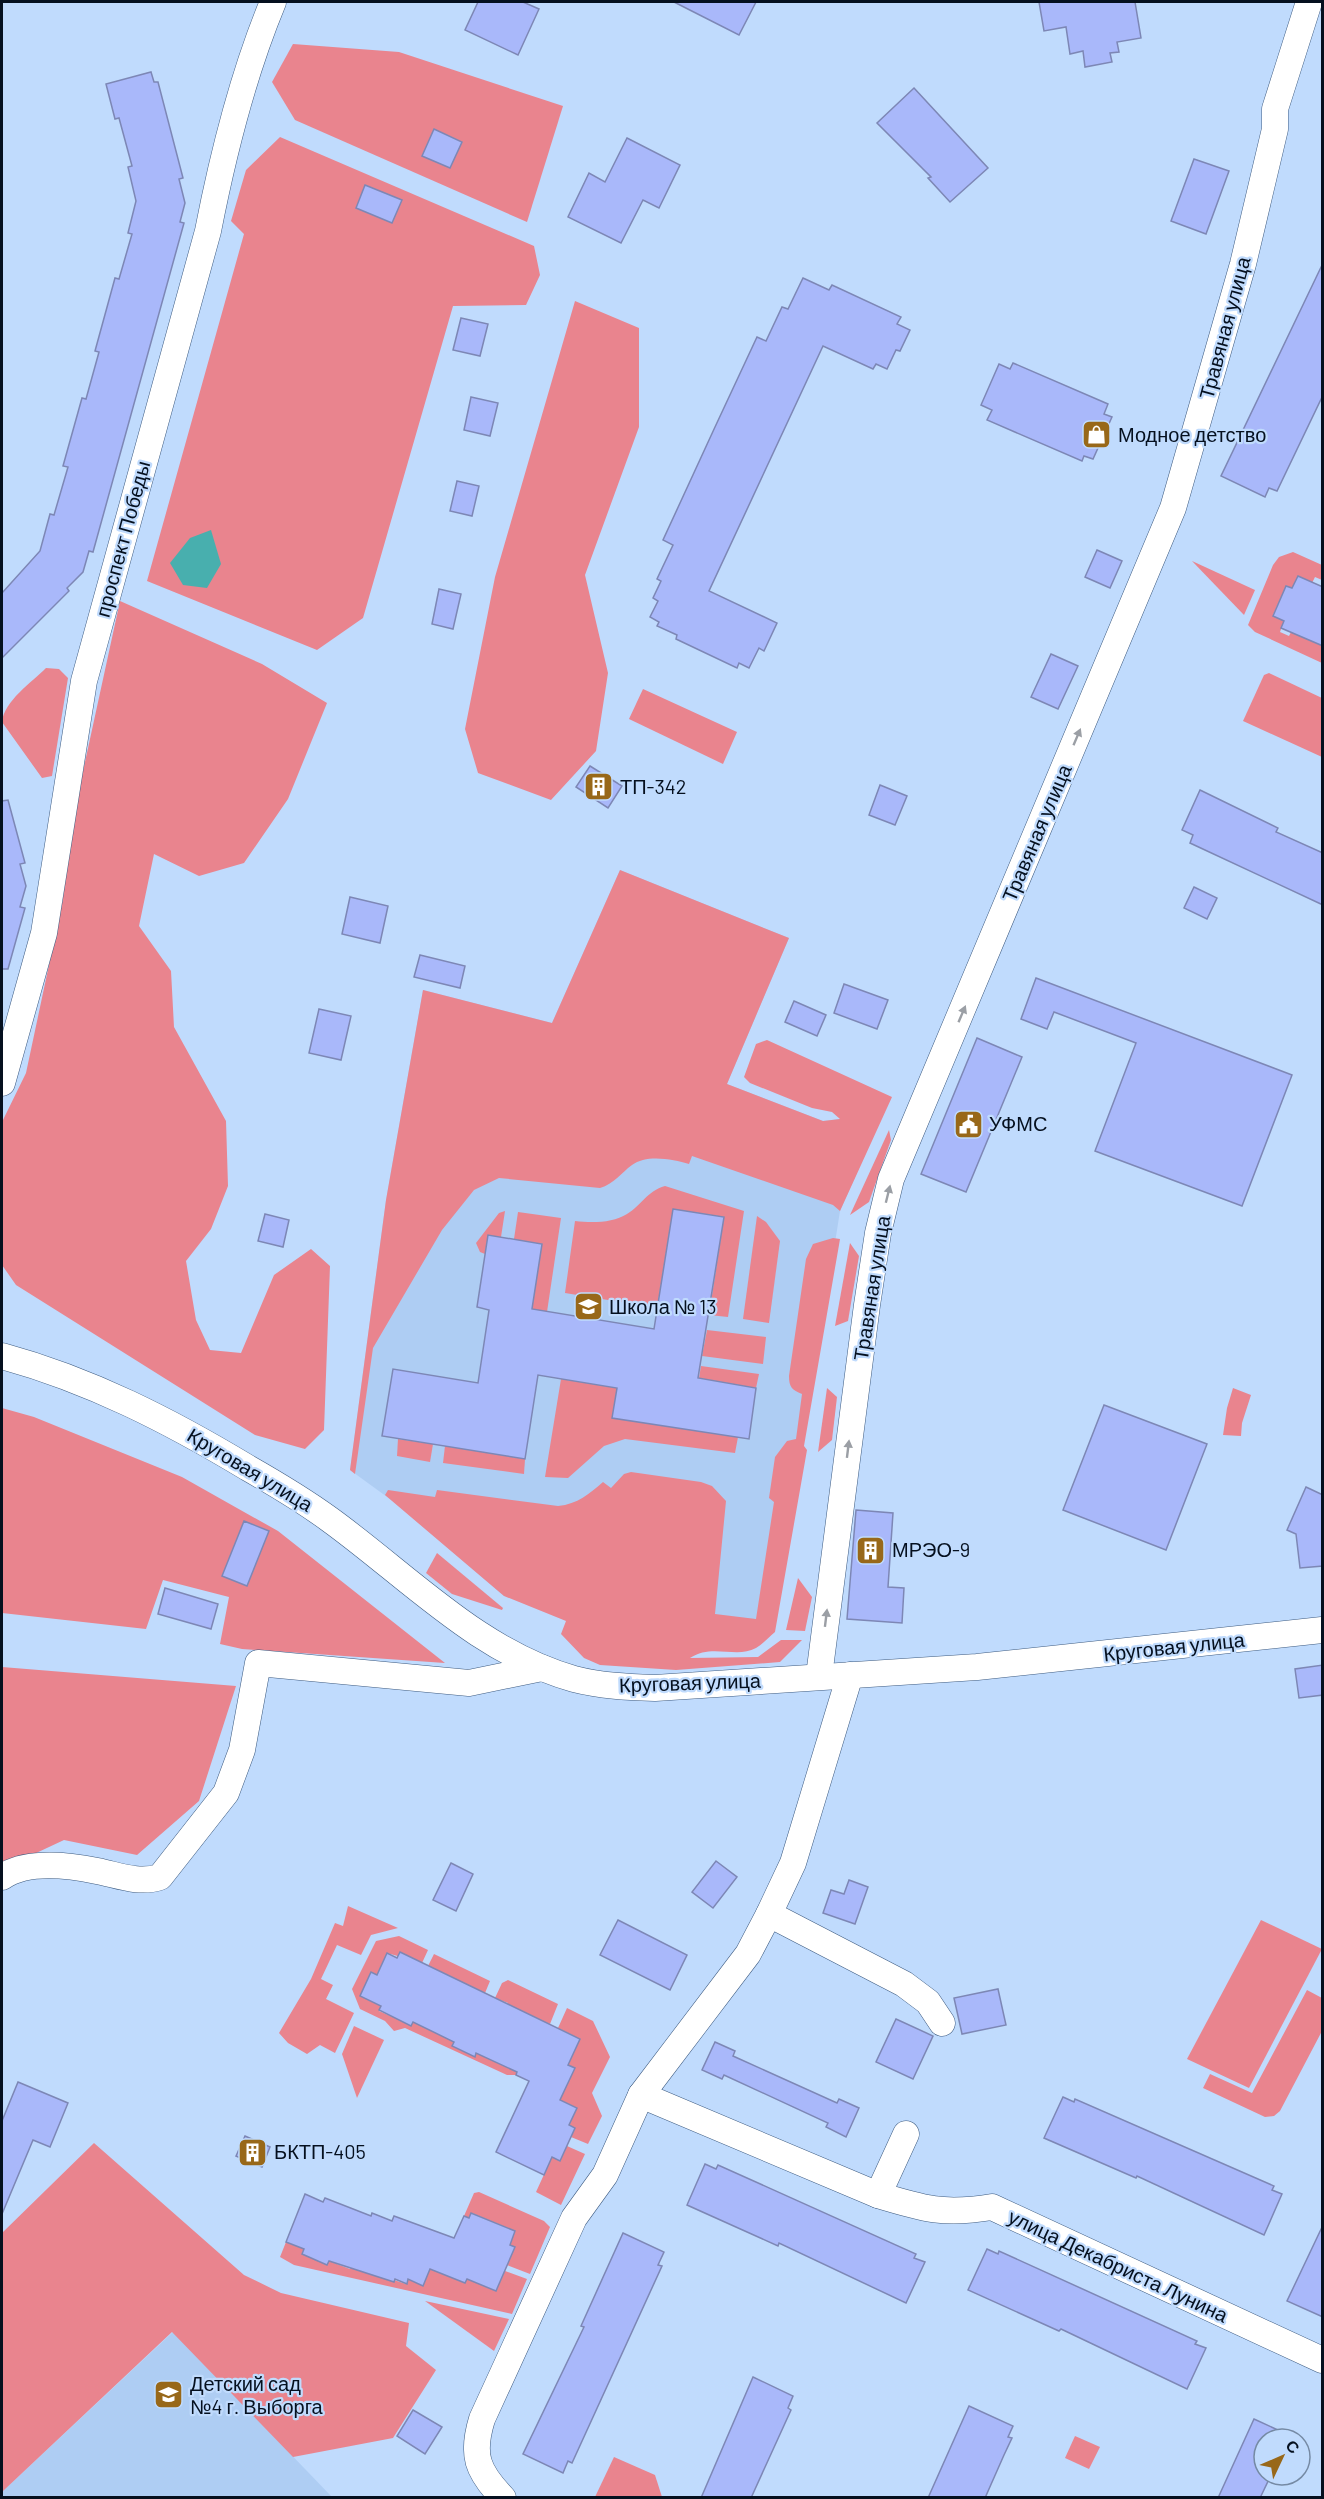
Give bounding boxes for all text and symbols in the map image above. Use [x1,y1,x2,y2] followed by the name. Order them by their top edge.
[1193,253,1255,402] street label: Травяная улица
[1081,419,1113,451] shop icon: Модное детство
[1118,422,1266,446] place label: Модное детство
[90,458,154,619] street label: проспект Победы
[1073,728,1082,746] one-way arrow
[996,760,1076,905] street label: Травяная улица
[583,771,615,803] building icon: ТП-342
[620,774,687,798] place label: ТП-342
[958,1005,967,1023] one-way arrow
[952,1108,984,1140] public building icon: УФМС
[989,1111,1047,1135] place label: УФМС
[883,1185,893,1203] one-way arrow
[848,1213,894,1362] street label: Травяная улица
[572,1291,604,1323] school or university icon: Школа № 13
[609,1294,717,1318] place label: Школа № 13
[184,1422,318,1516] street label: Круговая улица
[844,1439,853,1458] one-way arrow
[855,1534,887,1566] building icon: МРЭО-9
[892,1537,970,1561] place label: МРЭО-9
[822,1609,831,1628] one-way arrow
[1102,1627,1247,1665] street label: Круговая улица
[619,1668,762,1696] street label: Круговая улица
[237,2136,269,2168] building icon: БКТП-405
[274,2139,366,2163] place label: БКТП-405
[1005,2204,1233,2327] street label: улица Декабриста Лунина
[190,2371,324,2418] place label: Детский сад №4 г. Выборга
[153,2379,185,2411] school or university icon: Детский сад №4 г. Выборга
[1252,2427,1312,2487] north arrow
[1282,2435,1304,2457] text: С

